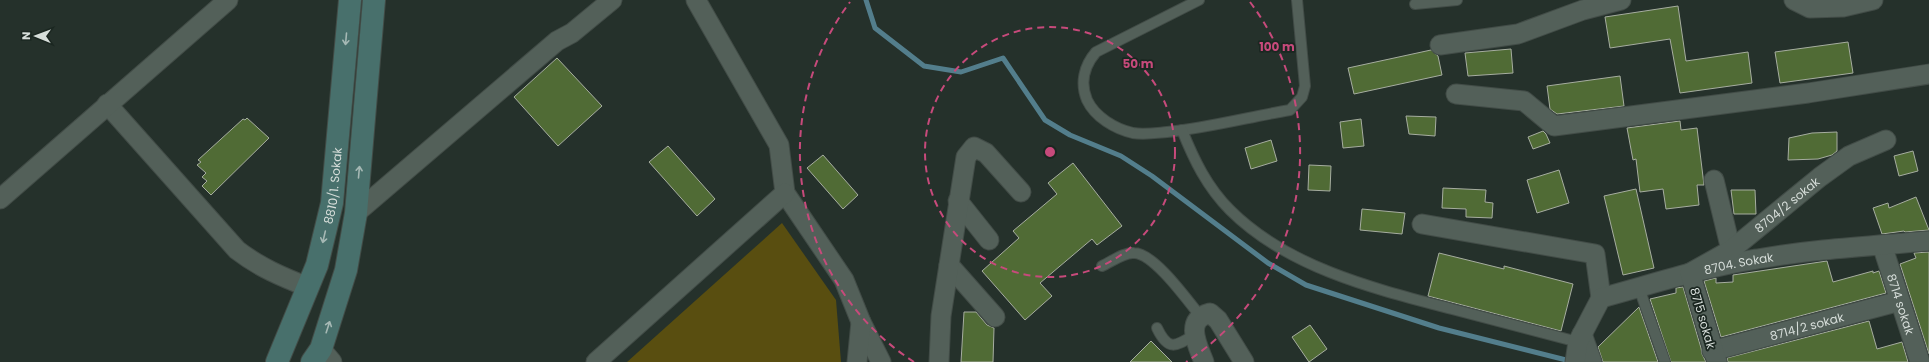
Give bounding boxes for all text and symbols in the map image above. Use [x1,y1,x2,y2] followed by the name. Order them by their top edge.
[16,16,56,56] north arrow
[18,32,34,40] text: N
[342,32,349,45] one-way arrow
[1259,38,1295,55] text: 100 m
[1123,55,1154,72] text: 50 m
[1043,145,1057,159] centre of rings
[319,146,345,226] street label: 8810/1. Sokak
[356,166,363,179] one-way arrow
[1751,172,1823,236] street label: 8704/2 sokak
[319,230,327,243] one-way arrow
[1702,248,1775,278] street label: 8704. Sokak
[1883,271,1919,337] street label: 8714 sokak
[1686,285,1720,351] street label: 8715 sokak
[1768,308,1846,344] street label: 8714/2 sokak
[325,320,332,333] one-way arrow

